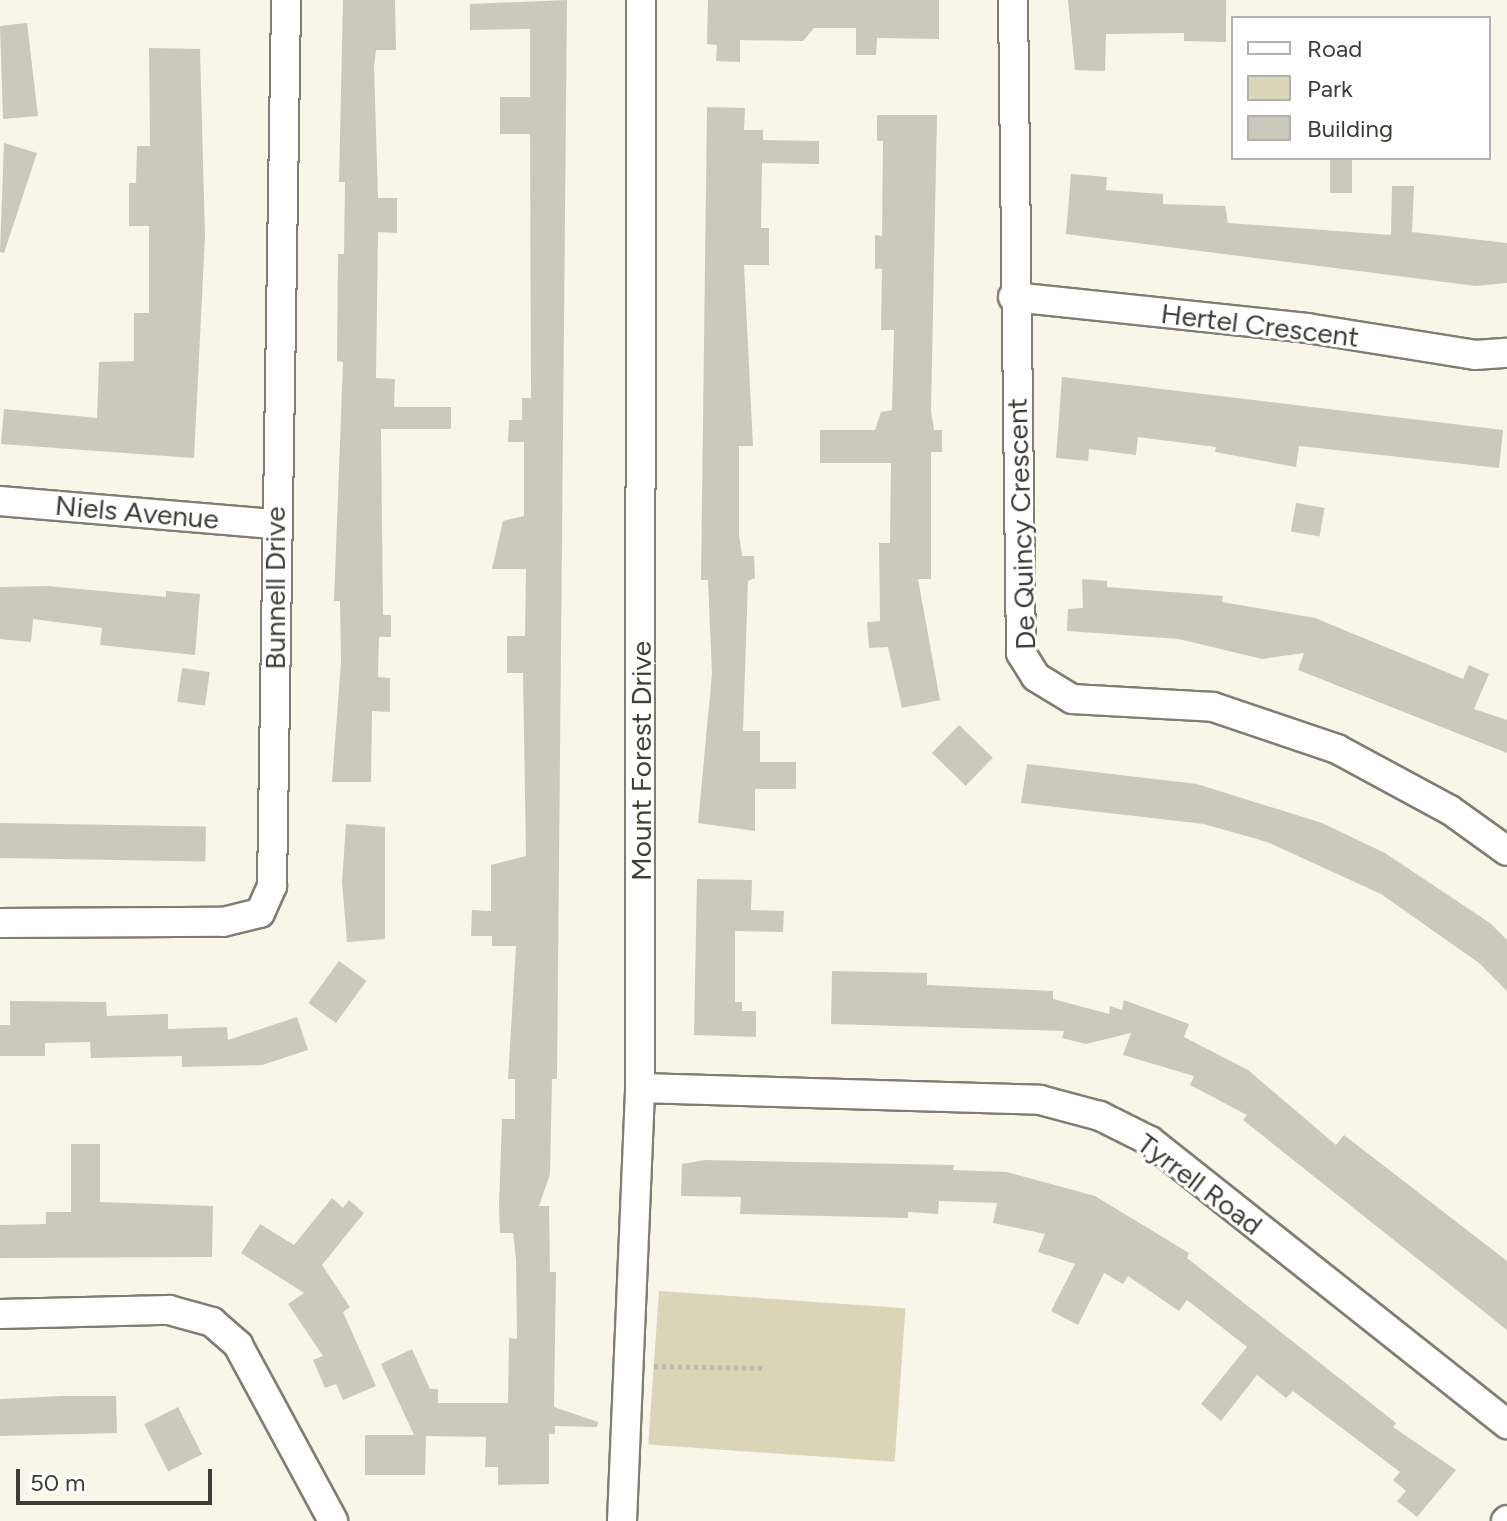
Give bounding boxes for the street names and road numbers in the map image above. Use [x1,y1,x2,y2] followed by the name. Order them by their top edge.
[1159,296,1361,354] street label: Hertel Crescent
[1000,397,1042,651] street label: De Quincy Crescent
[54,488,220,536] street label: Niels Avenue
[258,506,292,670] street label: Bunnell Drive
[624,641,658,881] street label: Mount Forest Drive
[1131,1126,1269,1242] street label: Tyrrell Road

